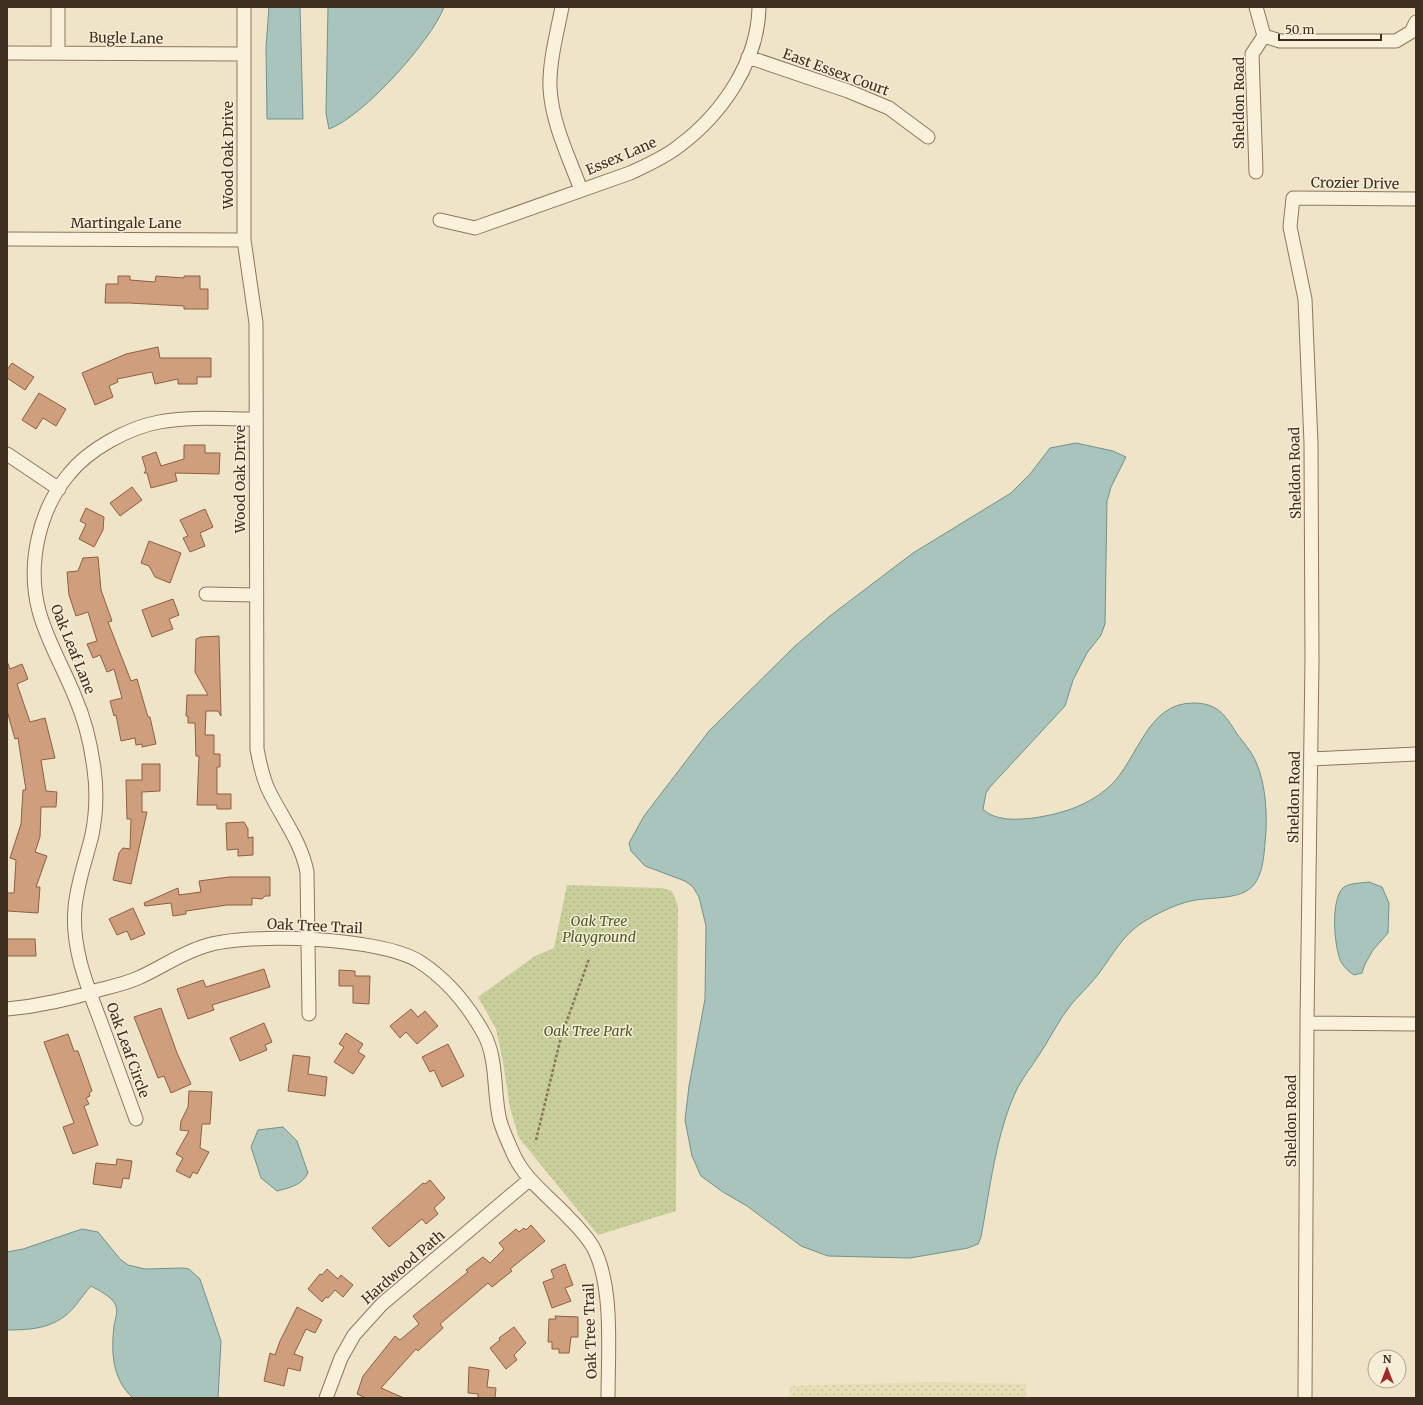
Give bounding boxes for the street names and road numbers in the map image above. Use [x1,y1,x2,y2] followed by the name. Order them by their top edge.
[89,28,163,48] street label: Bugle Lane
[780,44,892,100] street label: East Essex Court
[1230,56,1248,149] street label: Sheldon Road
[219,101,237,210] street label: Wood Oak Drive
[583,133,659,179] street label: Essex Lane
[1311,173,1399,193] street label: Crozier Drive
[70,214,182,232] street label: Martingale Lane
[231,425,249,534] street label: Wood Oak Drive
[1285,426,1305,519] street label: Sheldon Road
[47,601,99,697] street label: Oak Leaf Lane
[1284,750,1304,843] street label: Sheldon Road
[267,915,364,938] street label: Oak Tree Trail
[102,1000,154,1100] street label: Oak Leaf Circle
[1282,1074,1300,1167] street label: Sheldon Road
[358,1226,448,1308] street label: Hardwood Path
[579,1282,601,1379] street label: Oak Tree Trail

